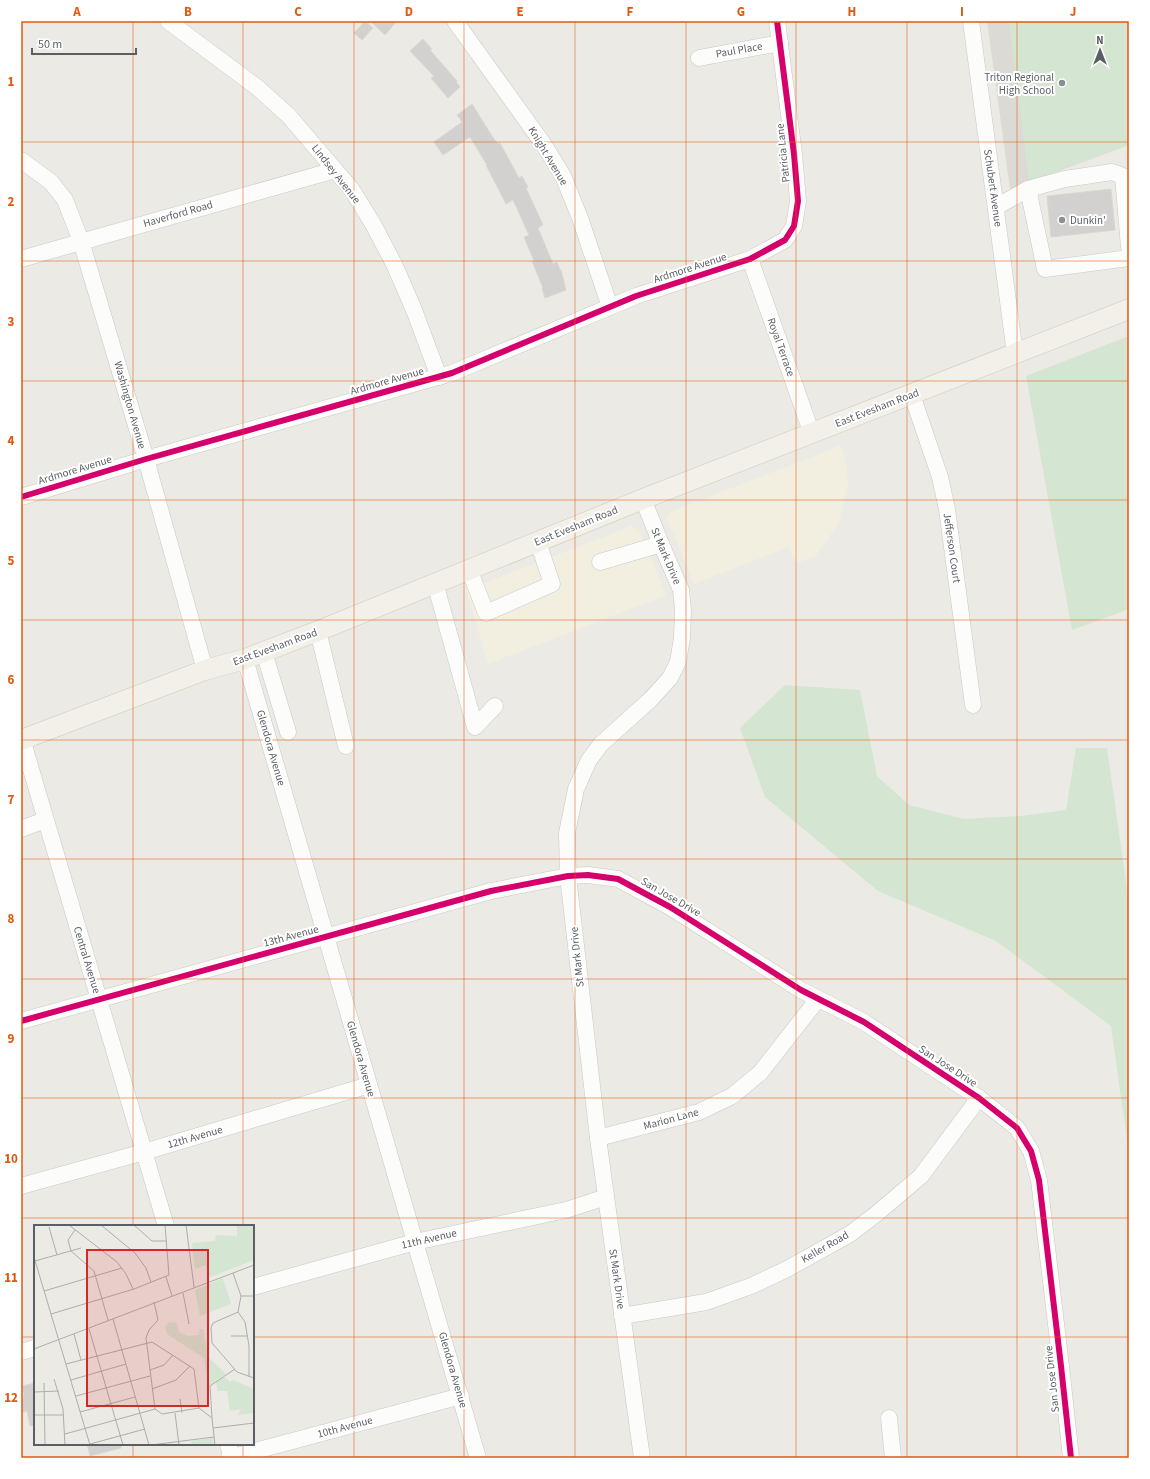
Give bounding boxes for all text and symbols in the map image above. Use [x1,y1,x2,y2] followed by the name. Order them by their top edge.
[72,3,81,21] text: A
[184,3,192,21] text: B
[294,3,302,21] text: C
[405,3,413,21] text: D
[516,3,524,21] text: E
[627,3,634,21] text: F
[737,3,745,21] text: G
[848,3,856,21] text: H
[960,3,964,21] text: I
[1070,3,1076,21] text: J
[32,30,136,56] scale bar
[1080,30,1120,70] north arrow
[1096,33,1104,48] text: N
[38,36,62,53] text: 50 m
[715,38,764,61] street label: Paul Place
[984,70,1054,98] place label: Triton Regional High School
[8,73,15,91] text: 1
[1057,78,1067,88] marker: Triton Regional High School
[772,122,794,183] street label: Patricia Lane
[524,124,572,189] street label: Knight Avenue
[308,141,364,207] street label: Lindsey Avenue
[980,148,1006,228] street label: Schubert Avenue
[8,193,15,211] text: 2
[141,197,215,231] street label: Haverford Road
[1070,213,1106,228] place label: Dunkin'
[1057,215,1067,225] marker: Dunkin'
[651,249,729,287] street label: Ardmore Avenue
[8,313,15,331] text: 3
[763,316,799,379] street label: Royal Terrace
[110,359,150,451] street label: Washington Avenue
[348,363,426,399] street label: Ardmore Avenue
[833,385,921,431] street label: East Evesham Road
[8,432,15,450] text: 4
[36,452,114,488] street label: Ardmore Avenue
[532,502,620,550] street label: East Evesham Road
[940,512,964,584] street label: Jefferson Court
[647,525,685,587] street label: St Mark Drive
[8,552,15,570] text: 5
[231,625,319,669] street label: East Evesham Road
[8,671,15,689] text: 6
[253,708,289,788] street label: Glendora Avenue
[8,791,15,809] text: 7
[638,874,704,921] street label: San Jose Drive
[8,910,15,928] text: 8
[262,921,321,951] street label: 13th Avenue
[70,925,104,996] street label: Central Avenue
[566,926,588,988] street label: St Mark Drive
[343,1019,379,1099] street label: Glendora Avenue
[8,1030,15,1048] text: 9
[916,1041,981,1091] street label: San Jose Drive
[642,1104,701,1134] street label: Marion Lane
[166,1122,225,1152] street label: 12th Avenue
[4,1150,18,1168] text: 10
[34,1225,254,1445] inset map
[400,1225,459,1253] street label: 11th Avenue
[799,1227,851,1267] street label: Keller Road
[605,1248,629,1310] street label: St Mark Drive
[4,1269,18,1287] text: 11
[435,1330,471,1410] street label: Glendora Avenue
[1041,1344,1063,1413] street label: San Jose Drive
[4,1389,18,1407] text: 12
[316,1412,375,1442] street label: 10th Avenue

